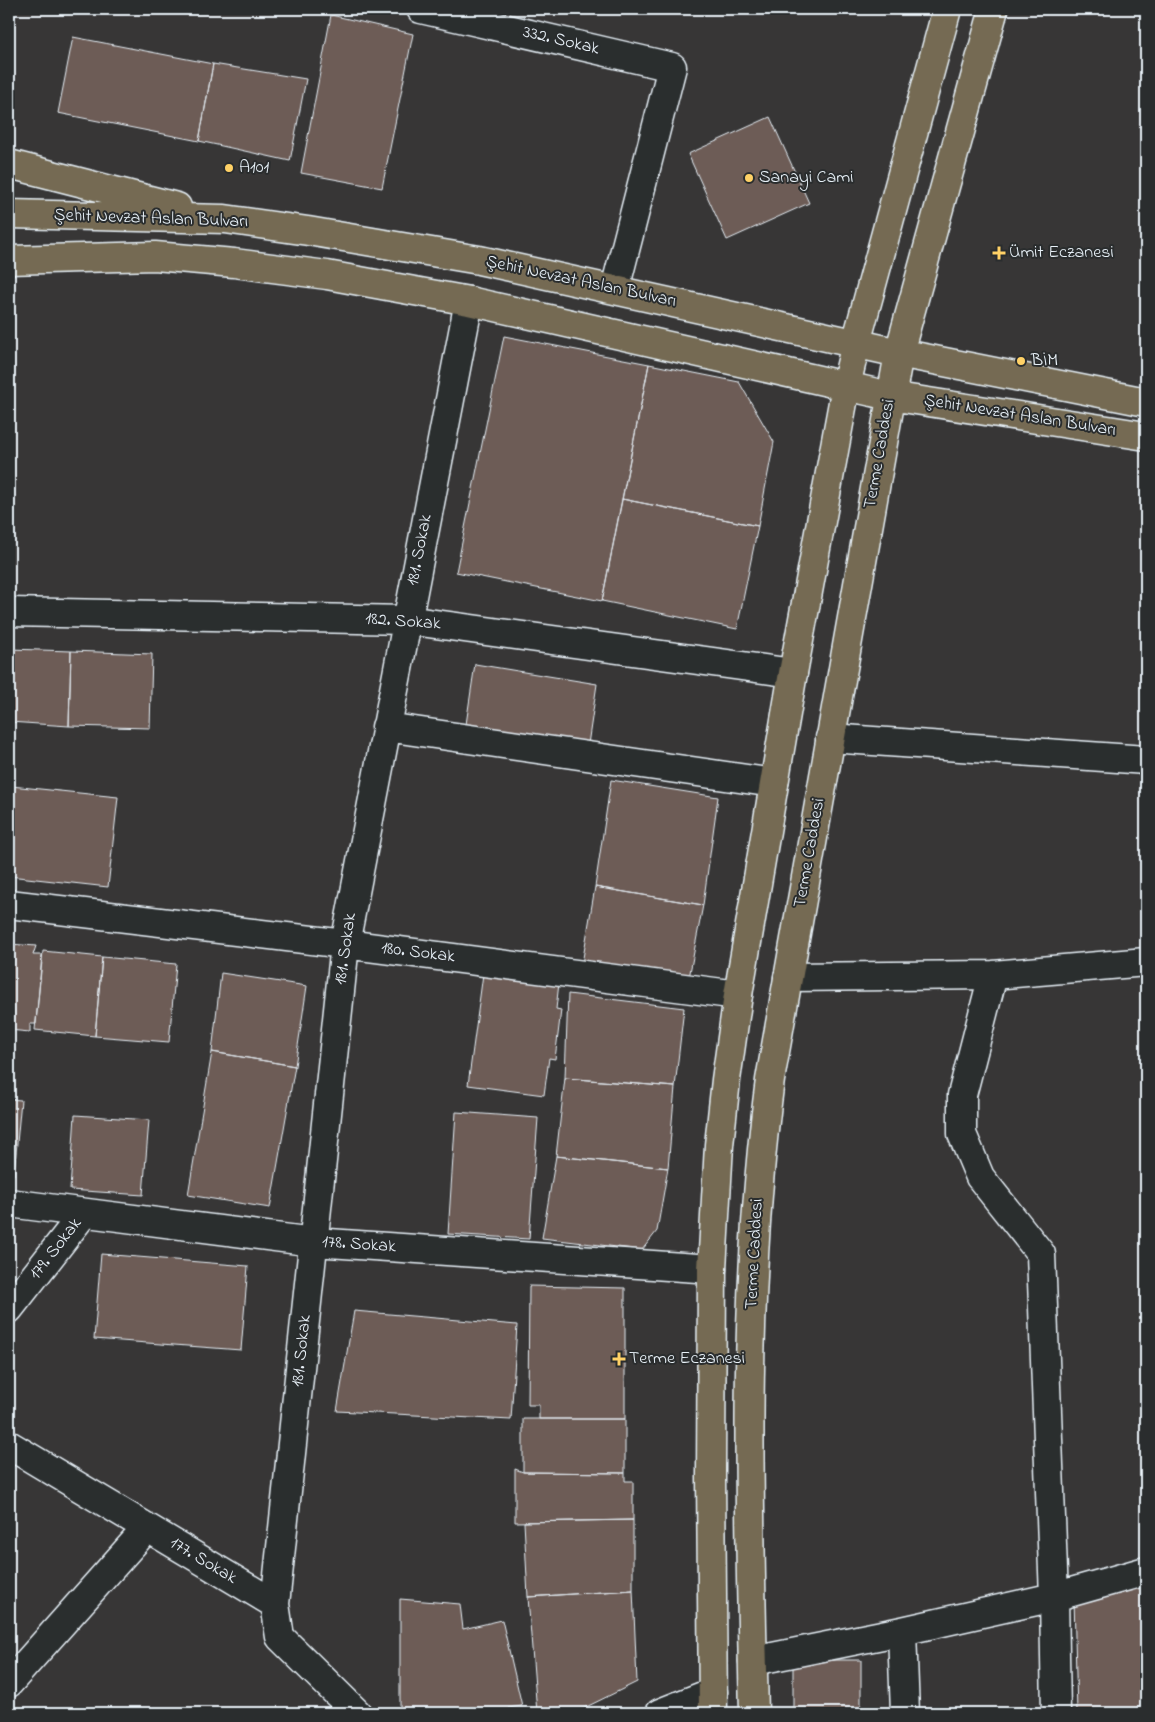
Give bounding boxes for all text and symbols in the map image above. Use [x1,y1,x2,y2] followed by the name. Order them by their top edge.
[520,20,602,62] street label: 332. Sokak
[239,155,270,181] place label: A101
[223,162,235,174] marker: A101
[759,165,853,191] place label: Sanayi Cami
[743,172,755,184] marker: Sanayi Cami
[54,203,248,235] street label: Şehit Nevzat Aslan Bulvarı
[1009,240,1114,266] place label: Ümit Eczanesi
[993,247,1005,259] marker: Ümit Eczanesi
[483,249,679,315] street label: Şehit Nevzat Aslan Bulvarı
[1030,348,1058,374] place label: BİM
[1015,355,1027,367] marker: BİM
[922,388,1118,444] street label: Şehit Nevzat Aslan Bulvarı
[858,397,902,511] street label: Terme Caddesi
[400,512,440,588] street label: 181. Sokak
[364,606,442,638] street label: 182. Sokak
[788,796,832,910] street label: Terme Caddesi
[328,911,364,987] street label: 181. Sokak
[380,936,457,970] street label: 180. Sokak
[739,1198,771,1310] street label: Terme Caddesi
[23,1212,89,1286] street label: 179. Sokak
[321,1229,397,1261] street label: 178. Sokak
[285,1314,319,1388] street label: 181. Sokak
[629,1346,745,1372] place label: Terme Eczanesi
[613,1353,625,1365] marker: Terme Eczanesi
[164,1531,242,1591] street label: 177. Sokak

